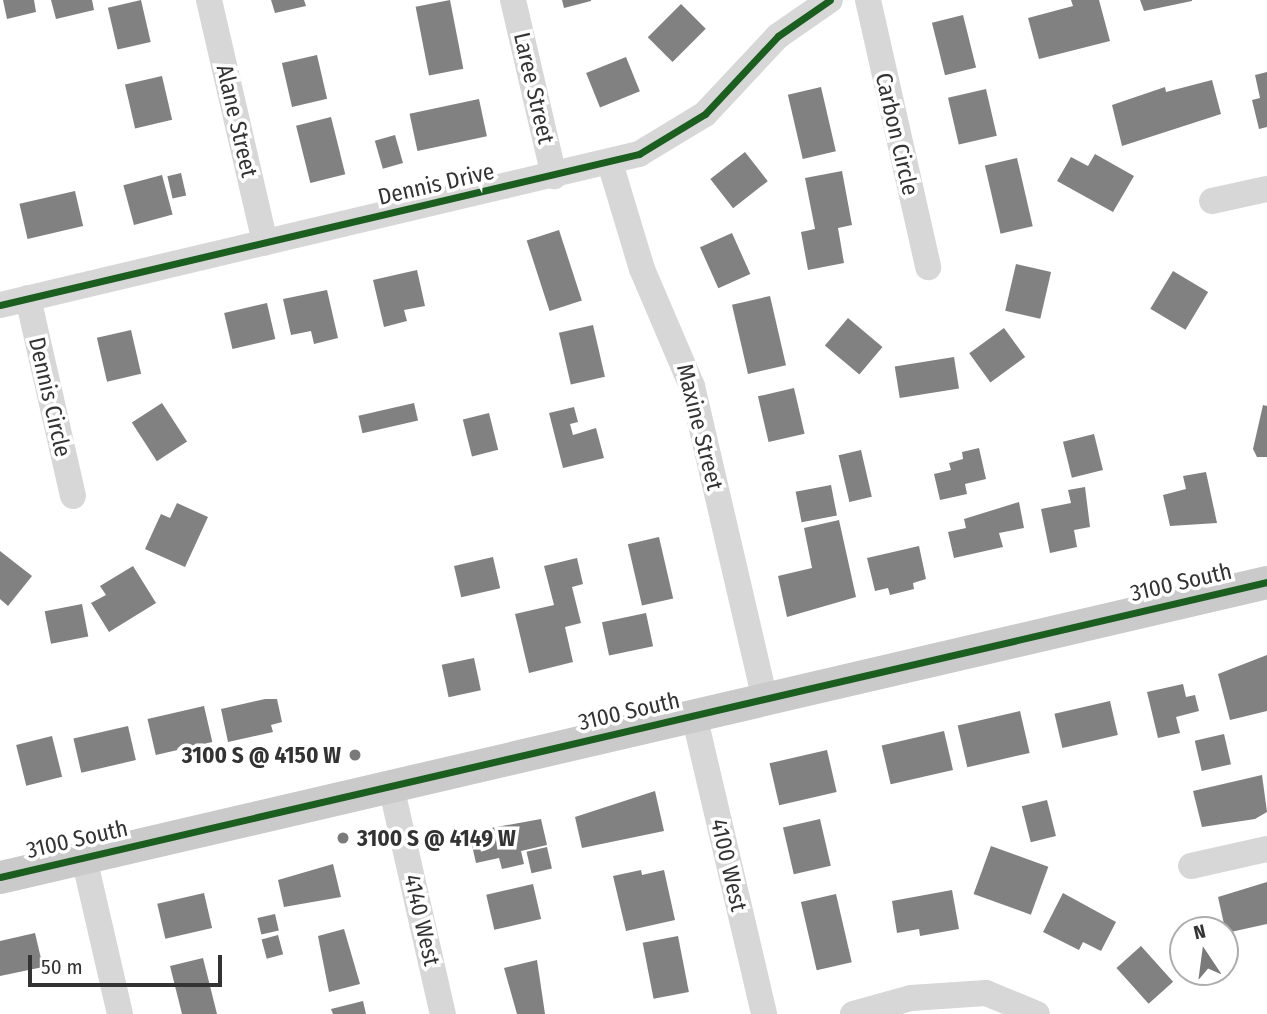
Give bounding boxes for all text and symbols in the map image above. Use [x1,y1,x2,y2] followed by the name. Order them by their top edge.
[508,30,560,146] street label: Laree Street
[211,62,263,180] street label: Alane Street
[870,70,924,198] street label: Carbon Circle
[375,157,497,211] street label: Dennis Drive
[23,334,77,460] street label: Dennis Circle
[671,361,729,493] street label: Maxine Street
[1128,557,1234,607] street label: 3100 South
[576,686,682,736] street label: 3100 South
[182,741,341,769] place label: 3100 S @ 4150 W
[347,747,363,763] marker: 3100 S @ 4150 W
[24,814,130,864] street label: 3100 South
[705,816,753,914] street label: 4100 West
[357,824,516,852] place label: 3100 S @ 4149 W
[335,830,351,846] marker: 3100 S @ 4149 W
[398,872,446,968] street label: 4140 West
[1169,916,1239,986] north arrow
[1191,920,1208,944] text: N
[32,940,226,984] scale bar
[41,954,83,980] text: 50 m

